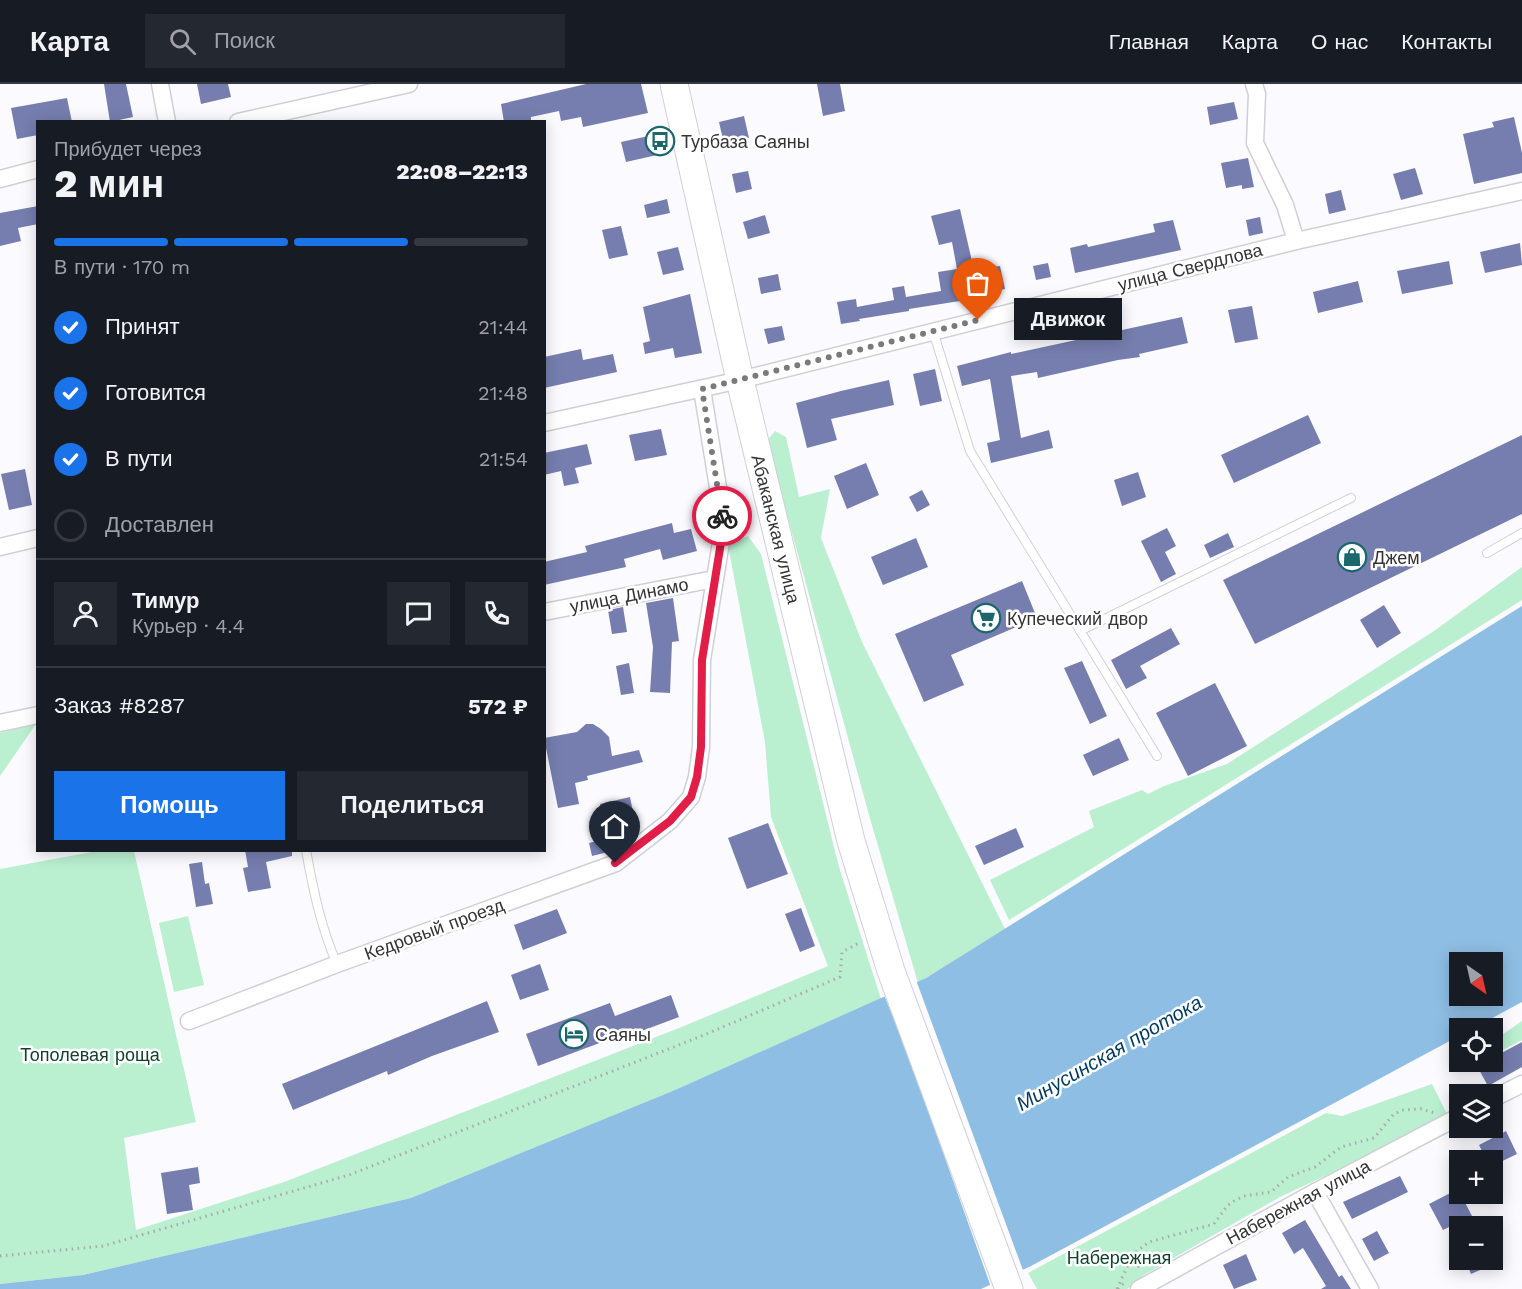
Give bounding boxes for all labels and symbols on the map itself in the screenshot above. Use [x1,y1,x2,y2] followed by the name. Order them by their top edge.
[644,125,676,157] bus stop icon: Турбаза Саяны
[681,131,810,152] place label: Турбаза Саяны
[1116,239,1265,295] street label: улица Свердлова
[952,258,1003,320] pin
[1014,299,1122,341] callout: Движок
[747,452,805,607] street label: Абаканская улица
[692,486,752,546] courier
[1336,541,1368,573] shop icon: Джем
[1373,547,1420,568] place label: Джем
[568,573,690,617] street label: улица Динамо
[970,602,1002,634] supermarket icon: Купеческий двор
[1007,608,1148,629] place label: Купеческий двор
[589,801,640,863] pin
[361,894,507,964] street label: Кедровый проезд
[1449,952,1503,1006] north arrow
[1012,990,1206,1116] water label: Минусинская протока
[558,1018,590,1050] hotel icon: Саяны
[595,1024,651,1045] place label: Саяны
[20,1044,161,1065] park label: Тополевая роща
[1222,1155,1375,1249] street label: Набережная улица
[1067,1247,1171,1268] park label: Набережная

